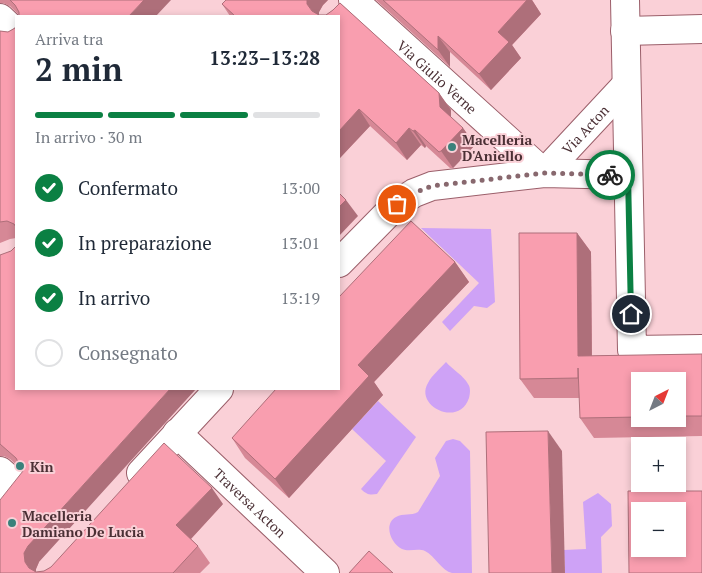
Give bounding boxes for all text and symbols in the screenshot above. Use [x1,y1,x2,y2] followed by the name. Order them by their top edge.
[35,28,103,50] text: Arriva tra
[394,35,481,118] street label: Via Giulio Verne
[209,45,320,70] text: 13:23–13:28
[35,48,123,90] text: 2 min
[557,100,613,158] street label: Via Acton
[35,126,142,148] text: In arrivo · 30 m
[462,130,532,165] place label: Macelleria D'Aniello
[446,141,458,153] marker: Macelleria D'Aniello
[585,150,635,200] courier
[596,161,624,189] icon: bike
[35,174,63,202] icon: check
[78,175,178,200] text: Confermato
[281,177,320,199] text: 13:00
[376,183,418,225] pin
[383,190,411,218] icon: bag
[35,229,63,257] icon: check
[78,230,212,255] text: In preparazione
[281,232,320,254] text: 13:01
[35,284,63,312] icon: check
[78,285,150,310] text: In arrivo
[281,287,320,309] text: 13:19
[610,293,652,335] pin
[617,300,645,328] icon: home
[78,340,178,365] text: Consegnato
[631,372,686,428] north arrow
[631,372,686,557] map controls
[631,437,686,492] button: +
[30,457,54,476] place label: Kin
[14,460,26,472] marker: Kin
[210,463,291,542] street label: Traversa Acton
[631,502,686,557] button: −
[22,506,144,541] place label: Macelleria Damiano De Lucia
[6,517,18,529] marker: Macelleria Damiano De Lucia

